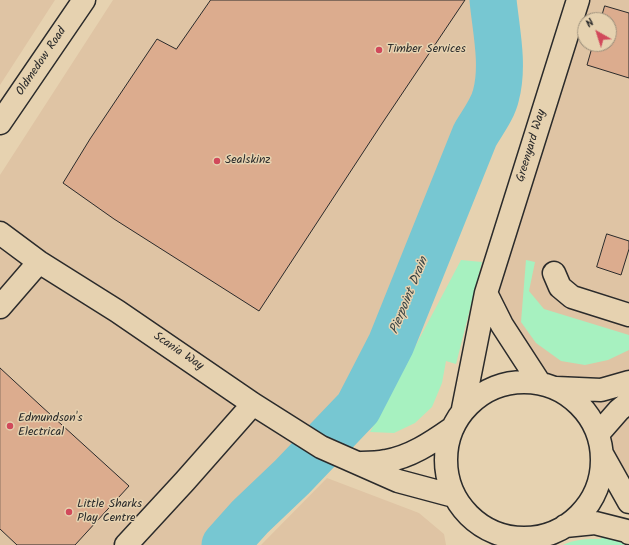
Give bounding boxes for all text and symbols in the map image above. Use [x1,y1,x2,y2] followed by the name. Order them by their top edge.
[577,12,617,52] north arrow
[582,14,598,33] text: N
[14,25,70,99] street label: Oldmedow Road
[387,43,466,57] place label: Timber Services
[374,45,384,55] marker: Timber Services
[514,108,550,184] street label: Greenyard Way
[225,154,271,168] place label: Sealskinz
[212,156,222,166] marker: Sealskinz
[388,255,432,337] water label: Pierpoint Drain
[150,330,206,374] street label: Scania Way
[18,412,83,440] place label: Edmundson's Electrical
[5,421,15,431] marker: Edmundson's Electrical
[77,498,142,526] place label: Little Sharks Play Centre
[64,507,74,517] marker: Little Sharks Play Centre

